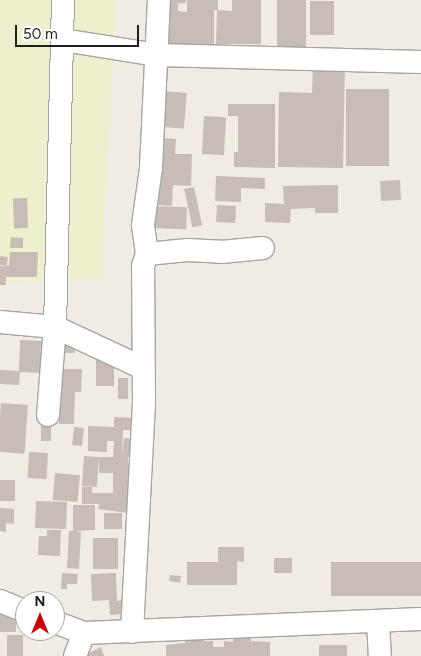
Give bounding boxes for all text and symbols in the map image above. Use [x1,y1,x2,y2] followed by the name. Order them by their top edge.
[18,15,141,47] scale bar
[23,25,58,43] text: 50 m
[15,591,65,641] north arrow
[35,593,45,610] text: N

